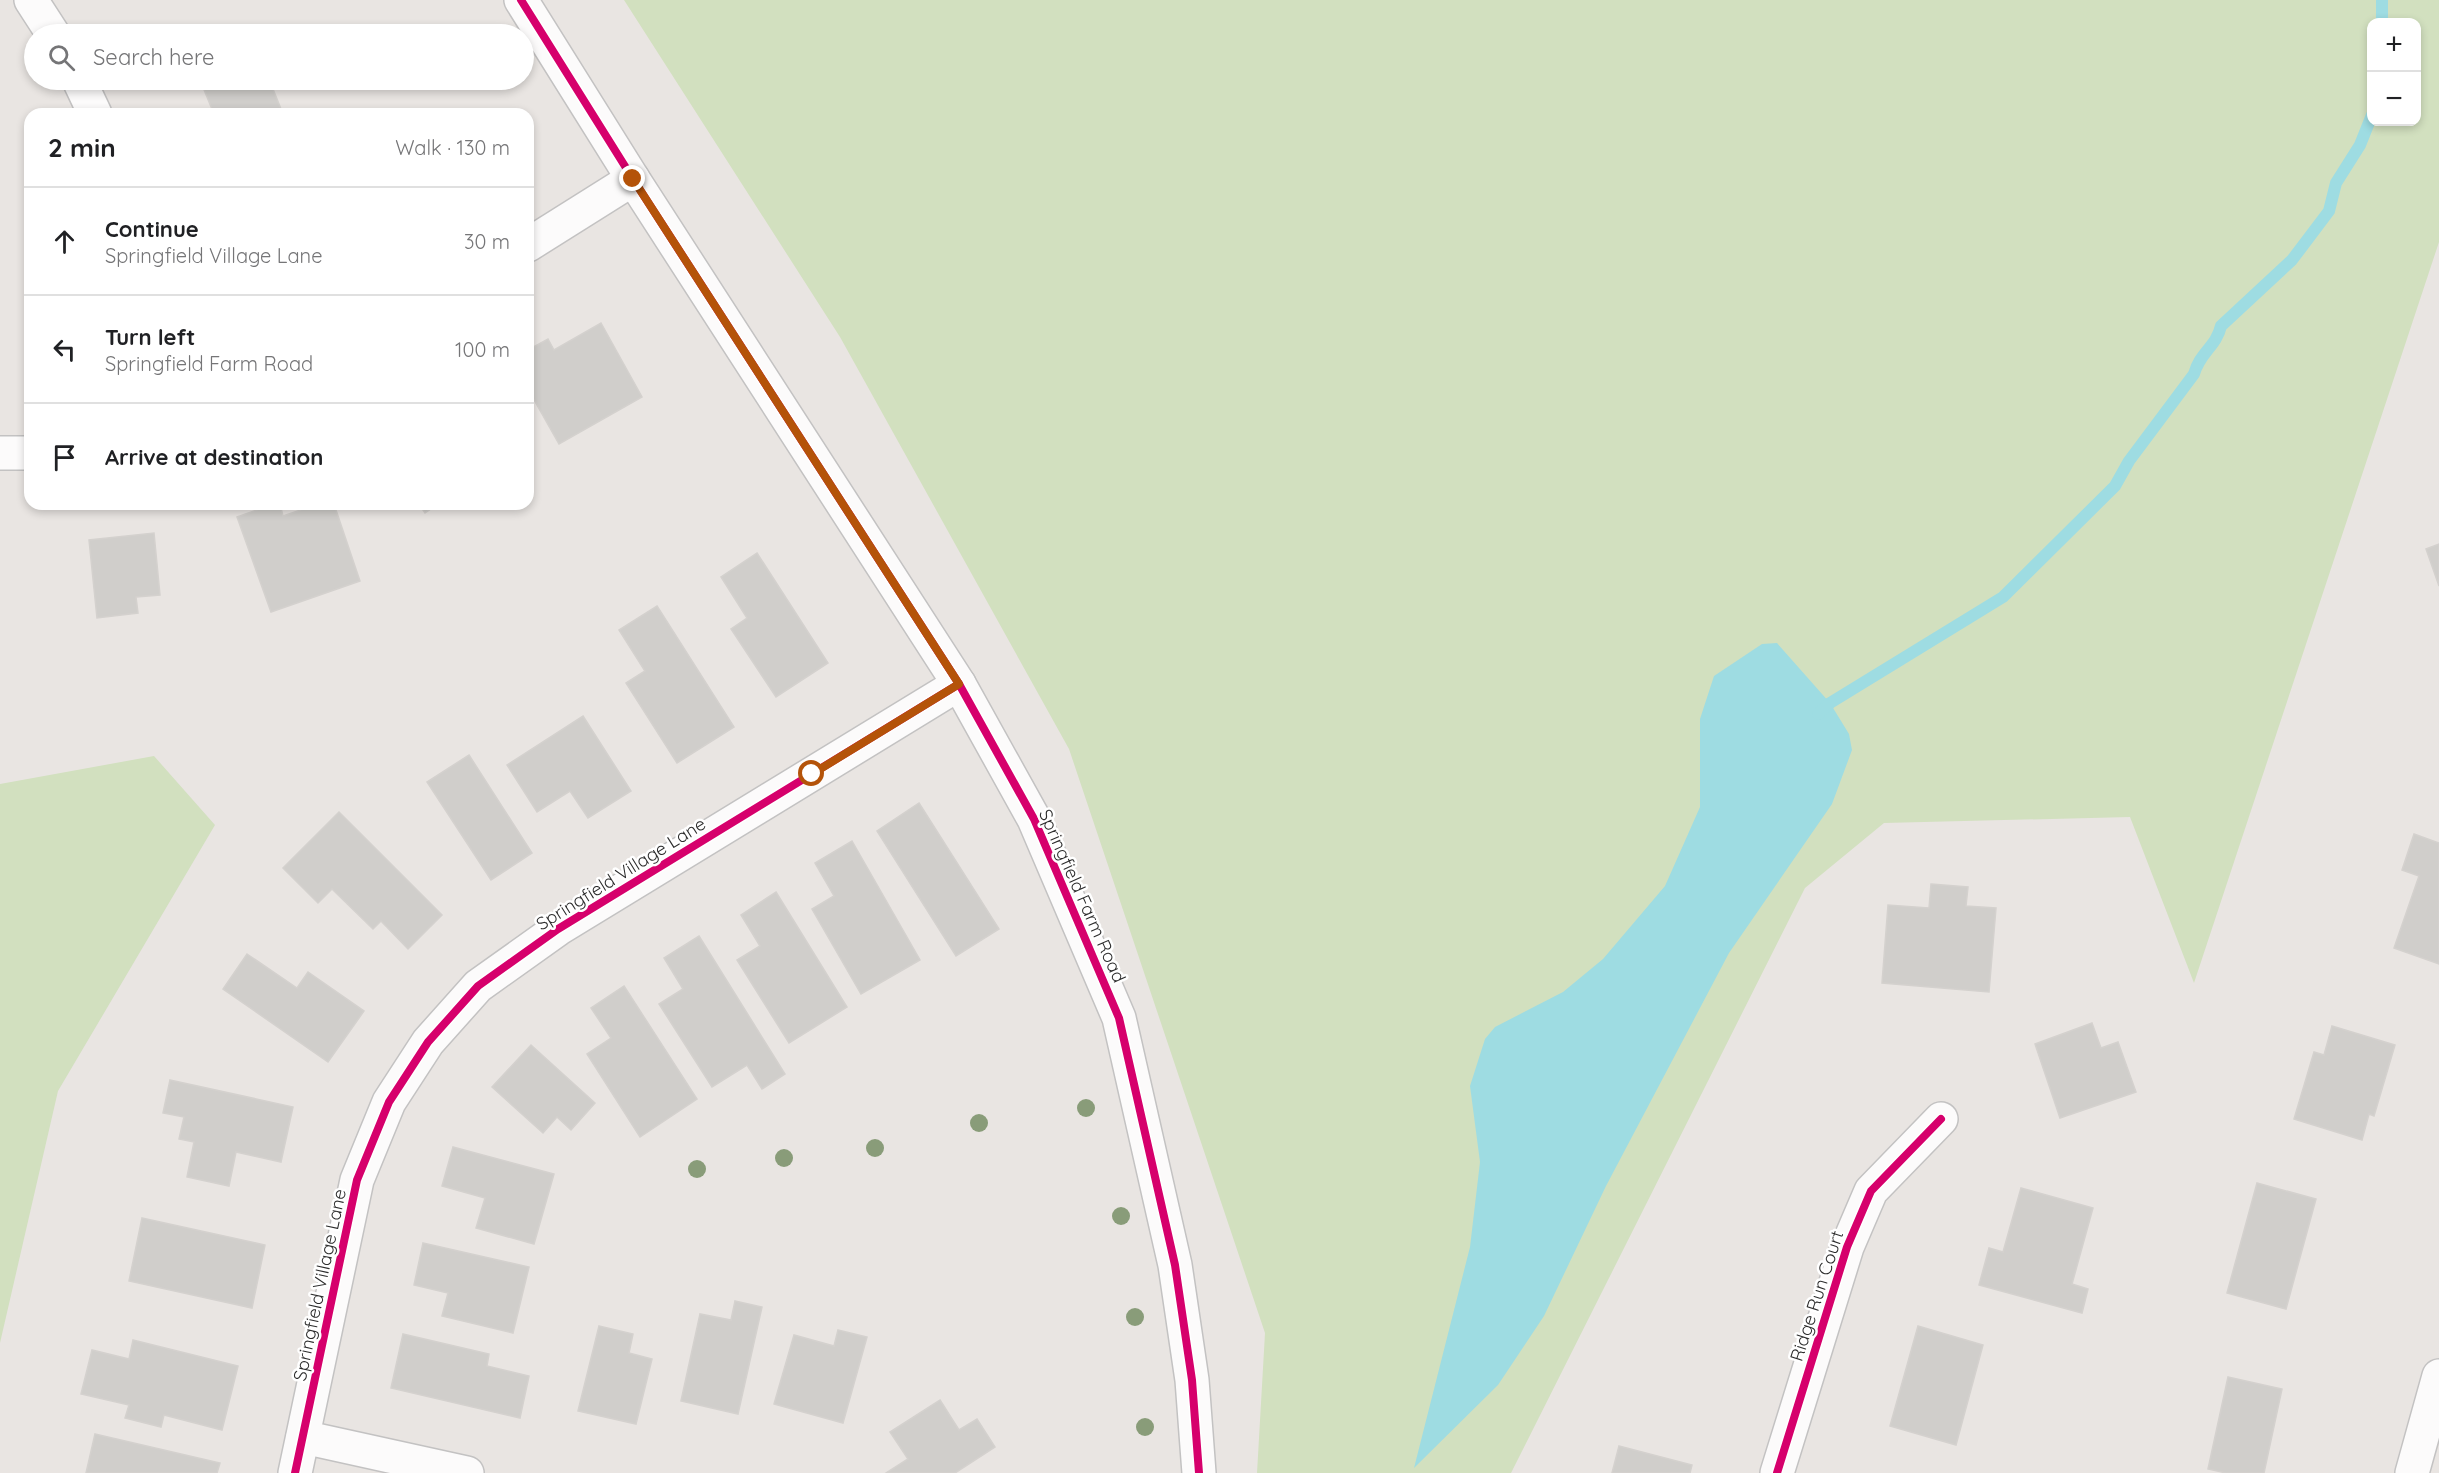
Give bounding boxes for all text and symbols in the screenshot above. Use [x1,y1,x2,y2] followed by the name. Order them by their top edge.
[2367,18,2421,126] map controls
[2367,18,2421,72] button: +
[24,24,534,90] search box
[45,41,78,74] icon: search
[93,43,214,71] text: Search here
[2367,72,2421,126] button: −
[48,131,116,164] text: 2 min
[395,135,510,160] text: Walk · 130 m
[619,165,645,191] route end
[105,215,199,243] text: Continue
[48,225,81,258] icon: ahead
[464,229,510,254] text: 30 m
[105,243,322,268] text: Springfield Village Lane
[105,323,195,351] text: Turn left
[48,333,81,366] icon: left
[455,337,510,362] text: 100 m
[105,351,313,376] text: Springfield Farm Road
[48,441,81,474] icon: arrive
[105,443,323,471] text: Arrive at destination
[798,760,824,786] route start
[1034,806,1131,986] street label: Springfield Farm Road
[532,812,710,935] street label: Springfield Village Lane
[288,1187,351,1383] street label: Springfield Village Lane
[1785,1228,1848,1364] street label: Ridge Run Court

